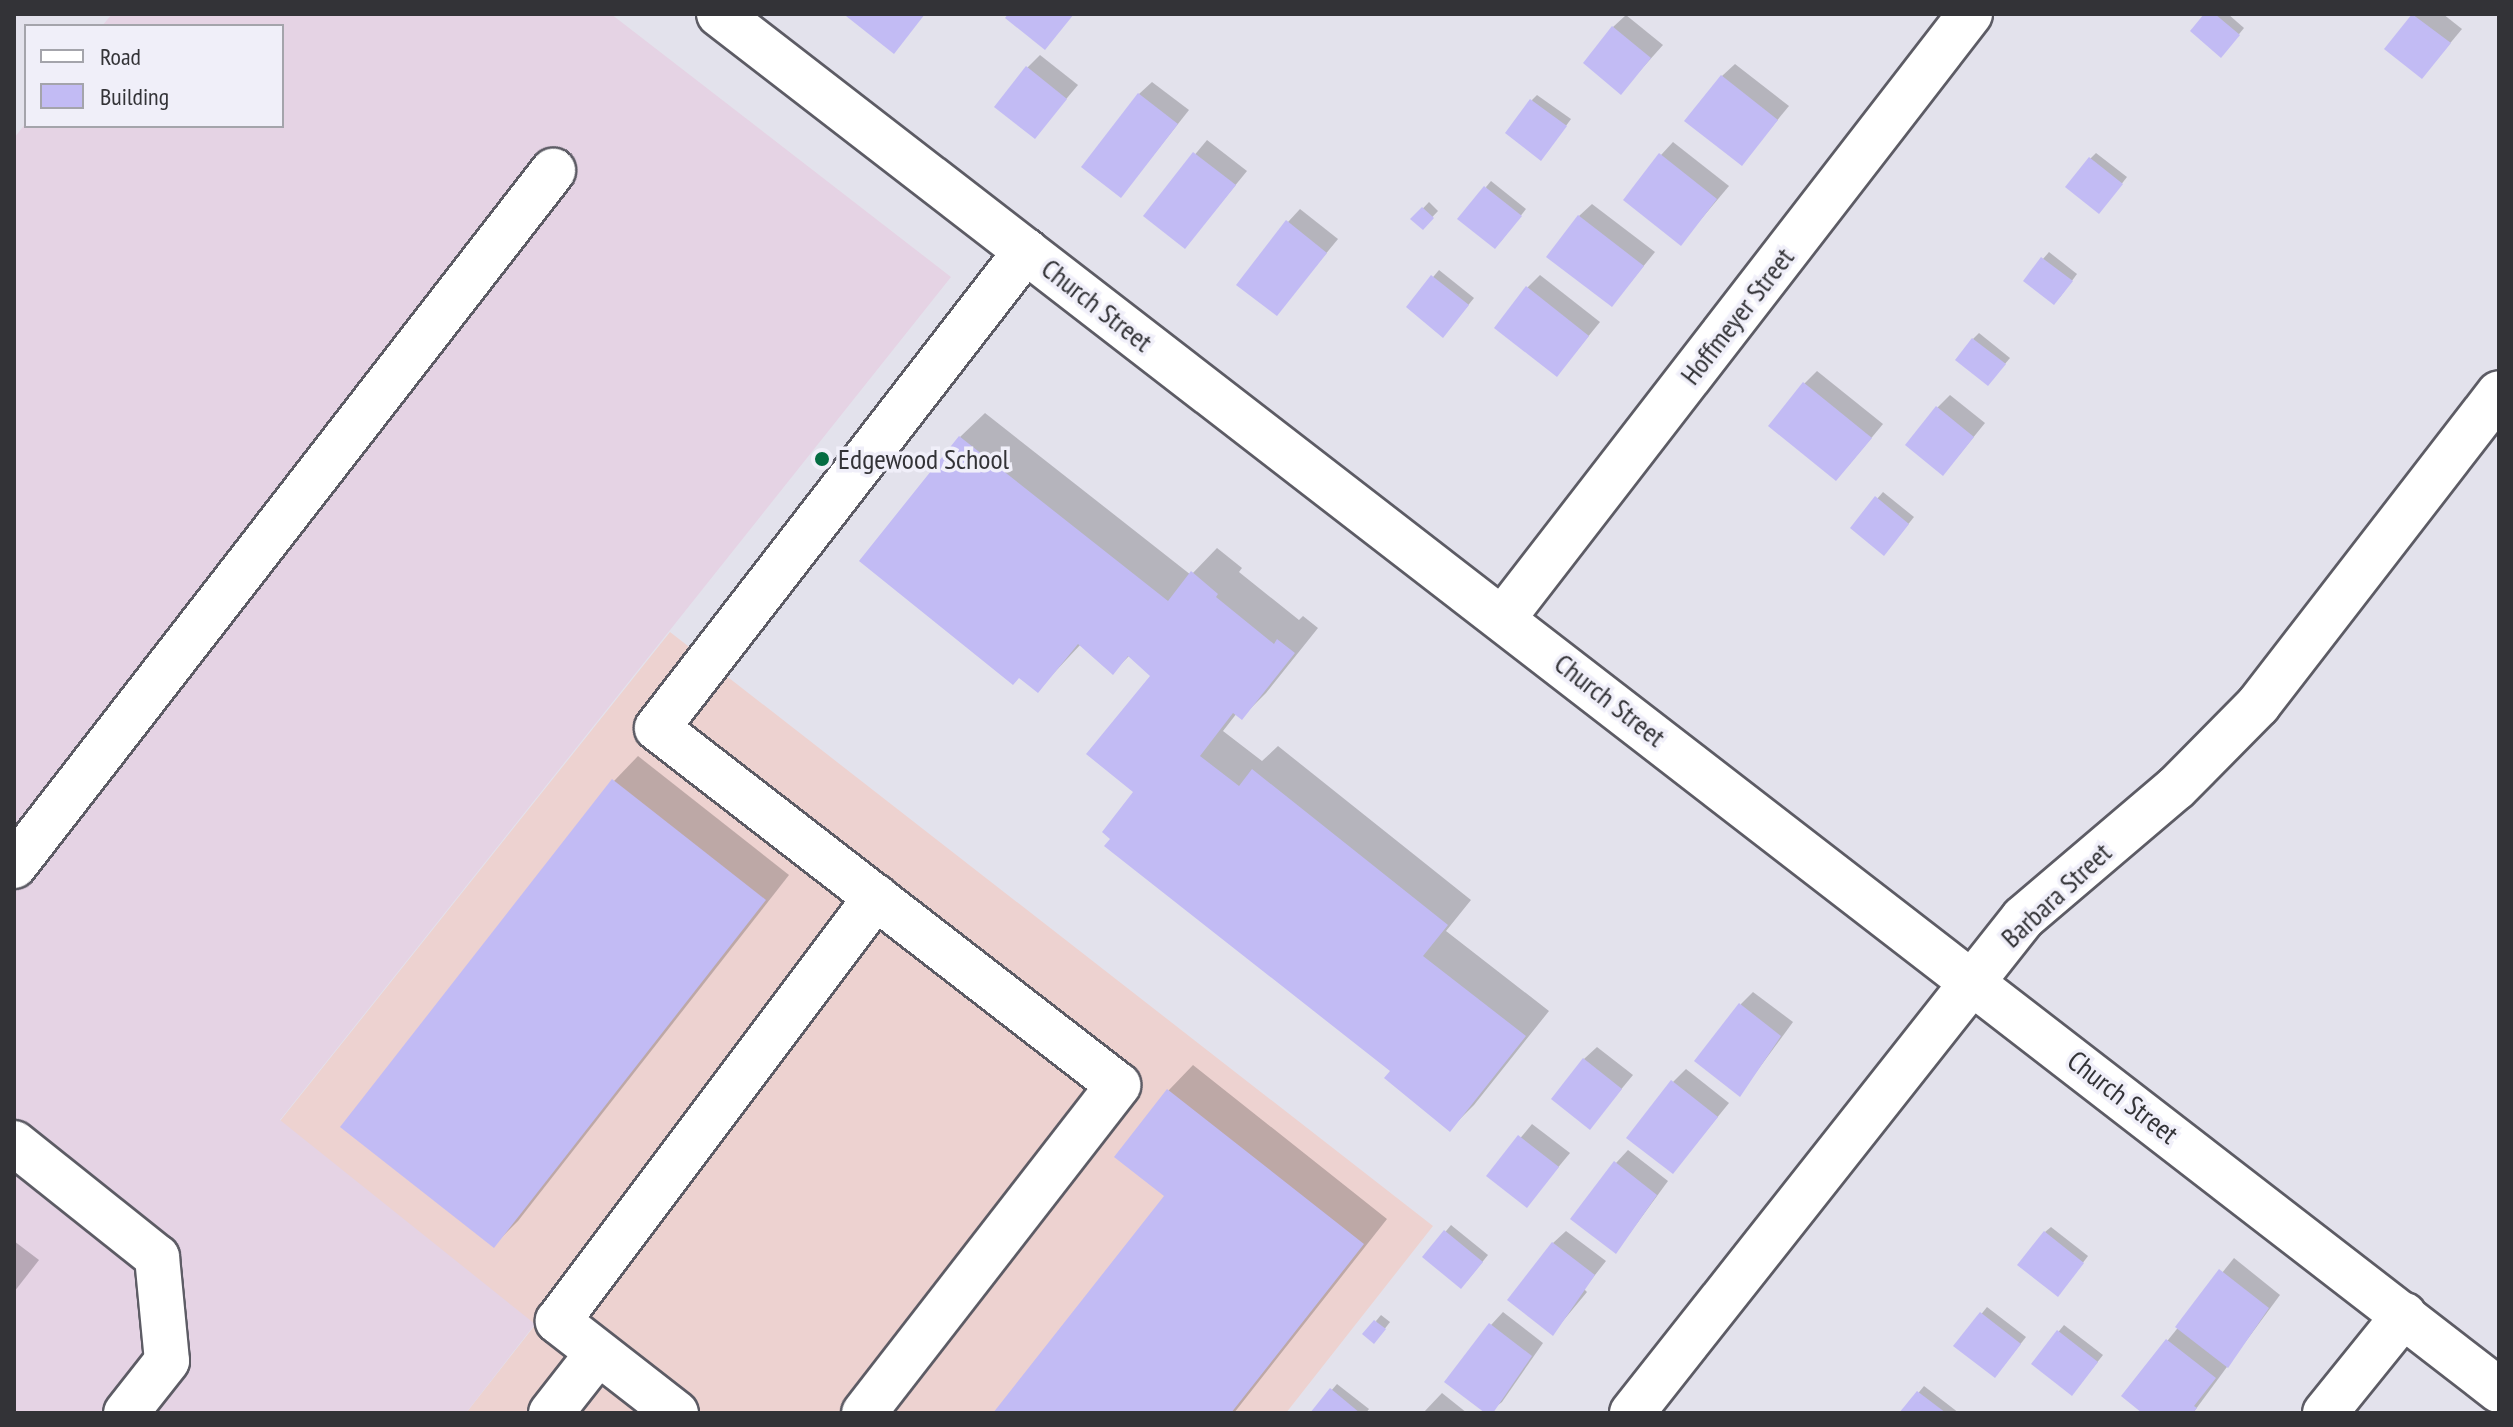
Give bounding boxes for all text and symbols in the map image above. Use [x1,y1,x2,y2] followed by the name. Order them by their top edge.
[24,24,284,128] legend
[100,41,141,72] text: Road
[100,81,169,112] text: Building
[1673,241,1801,391] street label: Hoffmeyer Street
[1035,251,1159,359] street label: Church Street
[838,442,1009,476] place label: Edgewood School
[813,450,831,468] marker: Edgewood School
[1548,646,1672,754] street label: Church Street
[1994,836,2118,954] street label: Barbara Street
[2061,1043,2185,1151] street label: Church Street

